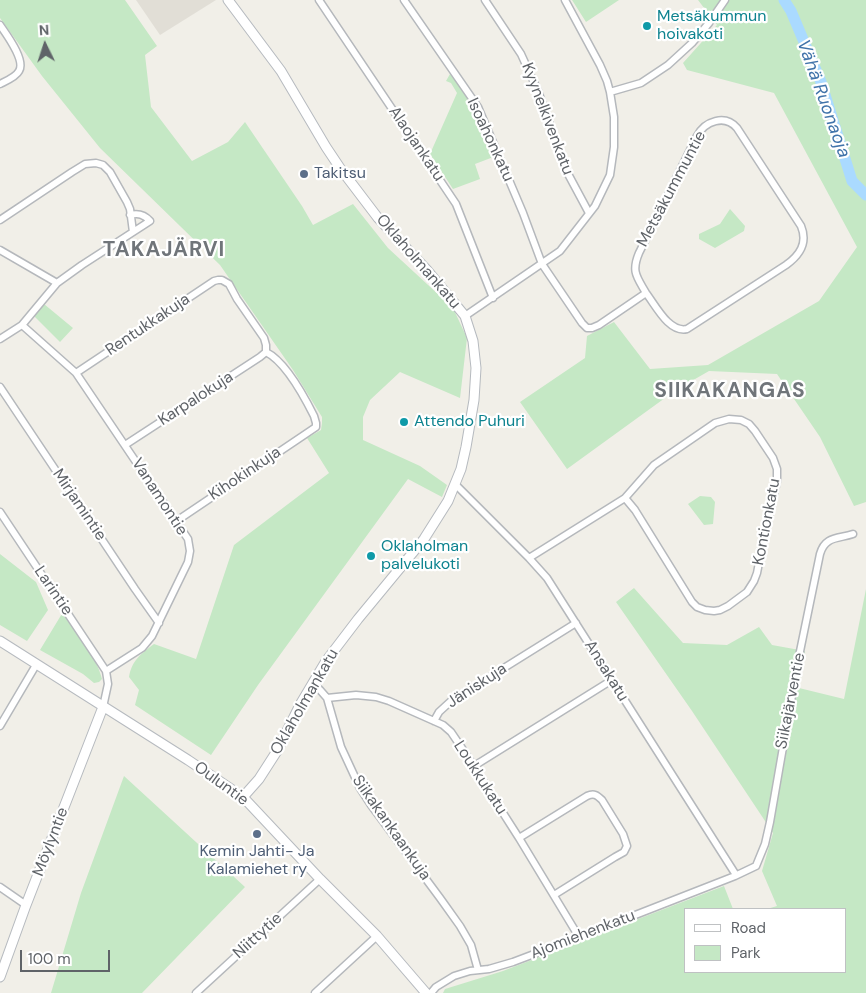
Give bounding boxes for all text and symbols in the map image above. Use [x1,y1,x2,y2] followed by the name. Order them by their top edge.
[657,7,766,45] place label: Metsäkummun hoivakoti
[20,20,70,70] north arrow
[641,20,653,32] marker: Metsäkummun hoivakoti
[38,21,50,39] text: N
[792,37,854,161] water label: Vähä Ruonaoja
[517,60,577,178] street label: Kyynelkivenkatu
[462,95,518,185] street label: Isoahonkatu
[384,103,448,185] street label: Alaojankatu
[633,128,711,250] street label: Metsäkummuntie
[314,164,366,184] place label: Takitsu
[298,168,310,180] marker: Takitsu
[372,211,464,313] street label: Oklaholmankatu
[102,237,226,263] district label: TAKAJÄRVI
[102,290,194,360] street label: Rentukkakuja
[155,368,237,430] street label: Karpalokuja
[653,378,807,404] district label: SIIKAKANGAS
[414,412,525,432] place label: Attendo Puhuri
[398,416,410,428] marker: Attendo Puhuri
[205,443,285,505] street label: Kihokinkuja
[127,455,191,539] street label: Vanamontie
[48,466,110,544] street label: Mirjamintie
[749,477,785,567] street label: Kontionkatu
[381,537,468,575] place label: Oklaholman palvelukoti
[365,550,377,562] marker: Oklaholman palvelukoti
[30,563,76,619] street label: Larintie
[580,637,632,705] street label: Ansakatu
[267,646,343,758] street label: Oklaholmankatu
[772,651,810,751] street label: Siikajärventie
[443,660,511,712] street label: Jäniskuja
[449,738,511,818] street label: Loukkukatu
[190,758,252,810] street label: Ouluntie
[348,772,434,884] street label: Siikakankaankuja
[29,805,73,879] street label: Möylyntie
[251,828,263,840] marker: Kemin Jahti- Ja Kalamiehet ry
[199,842,315,880] place label: Kemin Jahti- Ja Kalamiehet ry
[528,906,638,964] street label: Ajomiehenkatu
[684,908,846,973] legend
[230,909,286,963] street label: Niittytie
[731,918,766,938] text: Road
[22,940,112,972] scale bar
[731,943,761,963] text: Park
[28,949,71,969] text: 100 m

